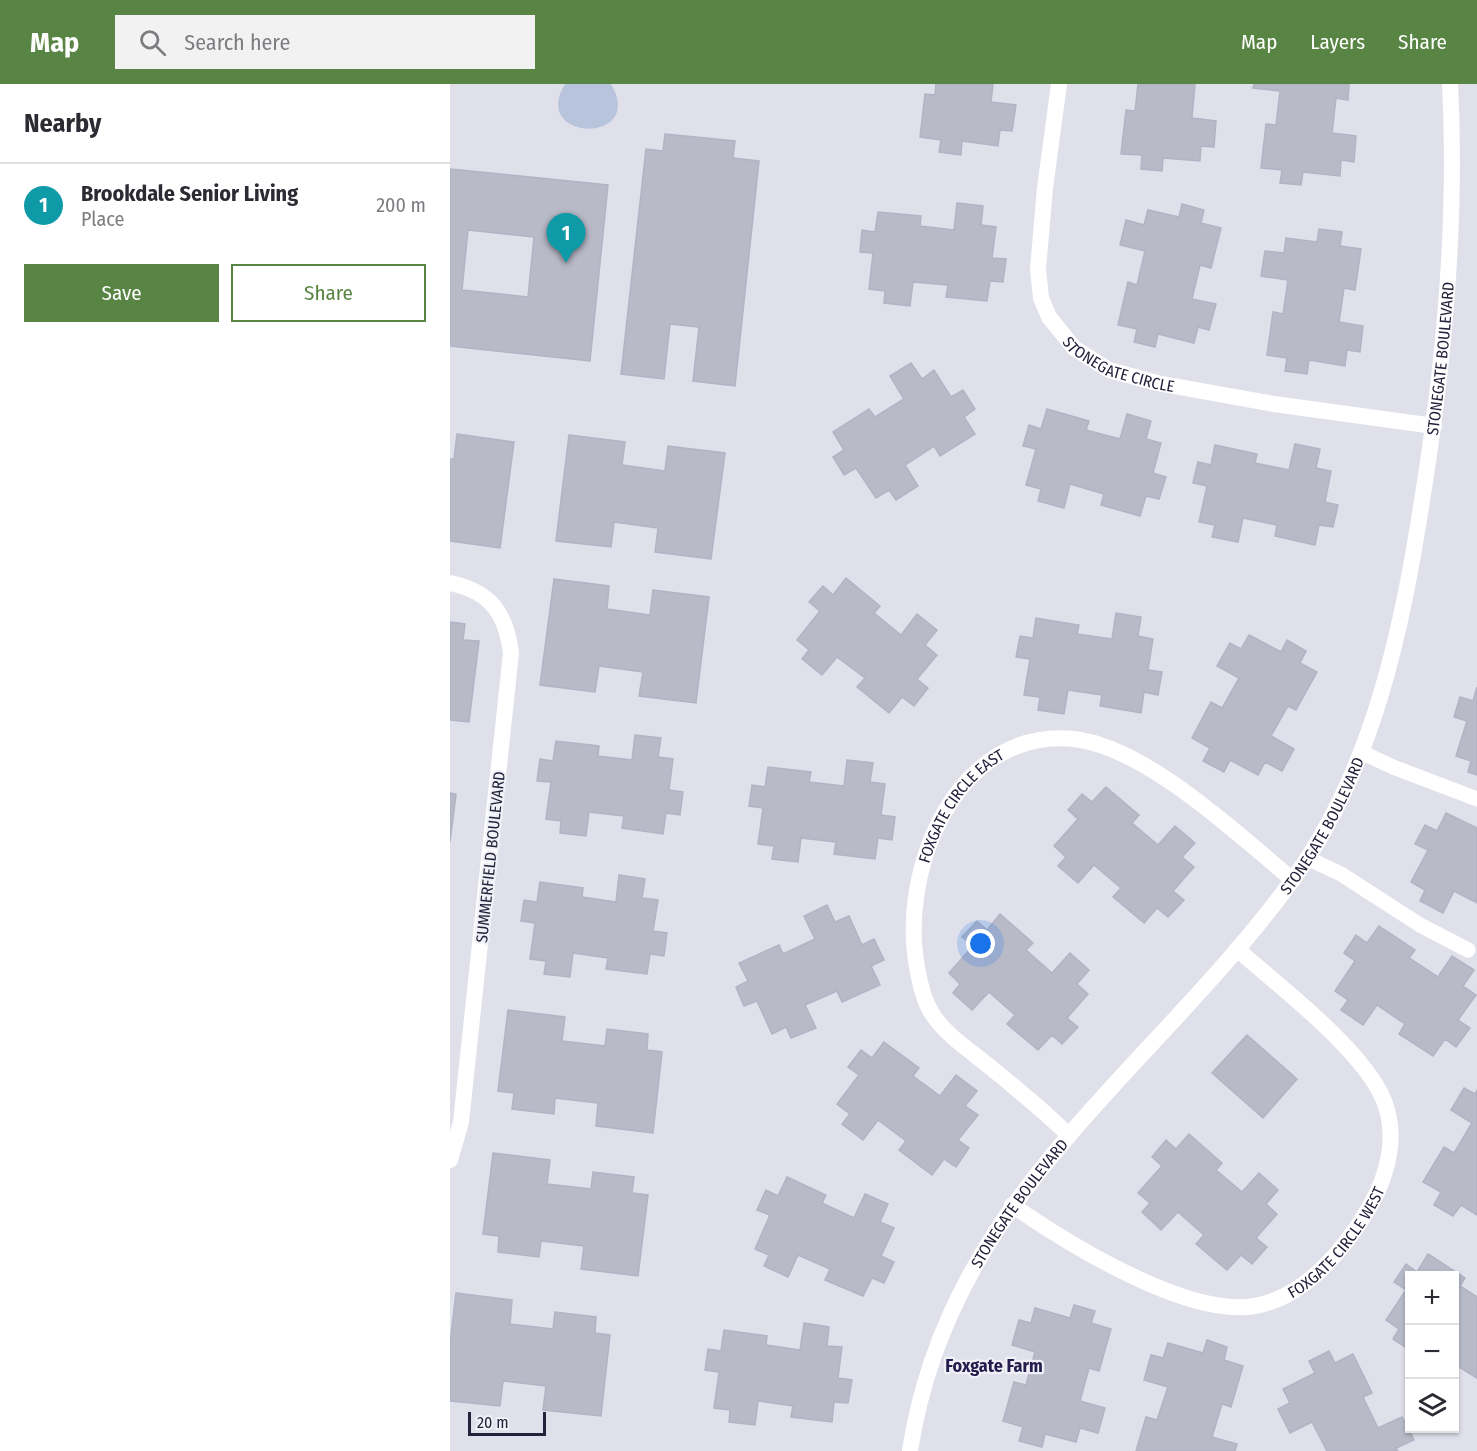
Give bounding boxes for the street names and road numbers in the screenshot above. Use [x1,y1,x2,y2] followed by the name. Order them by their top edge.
[1423,281,1458,437] street label: STONEGATE BOULEVARD
[1059,333,1176,396] street label: STONEGATE CIRCLE
[915,745,1008,865] street label: FOXGATE CIRCLE EAST
[1276,755,1368,898] street label: STONEGATE BOULEVARD
[472,770,509,944] street label: SUMMERFIELD BOULEVARD
[967,1135,1072,1271] street label: STONEGATE BOULEVARD
[1284,1183,1389,1302] street label: FOXGATE CIRCLE WEST

